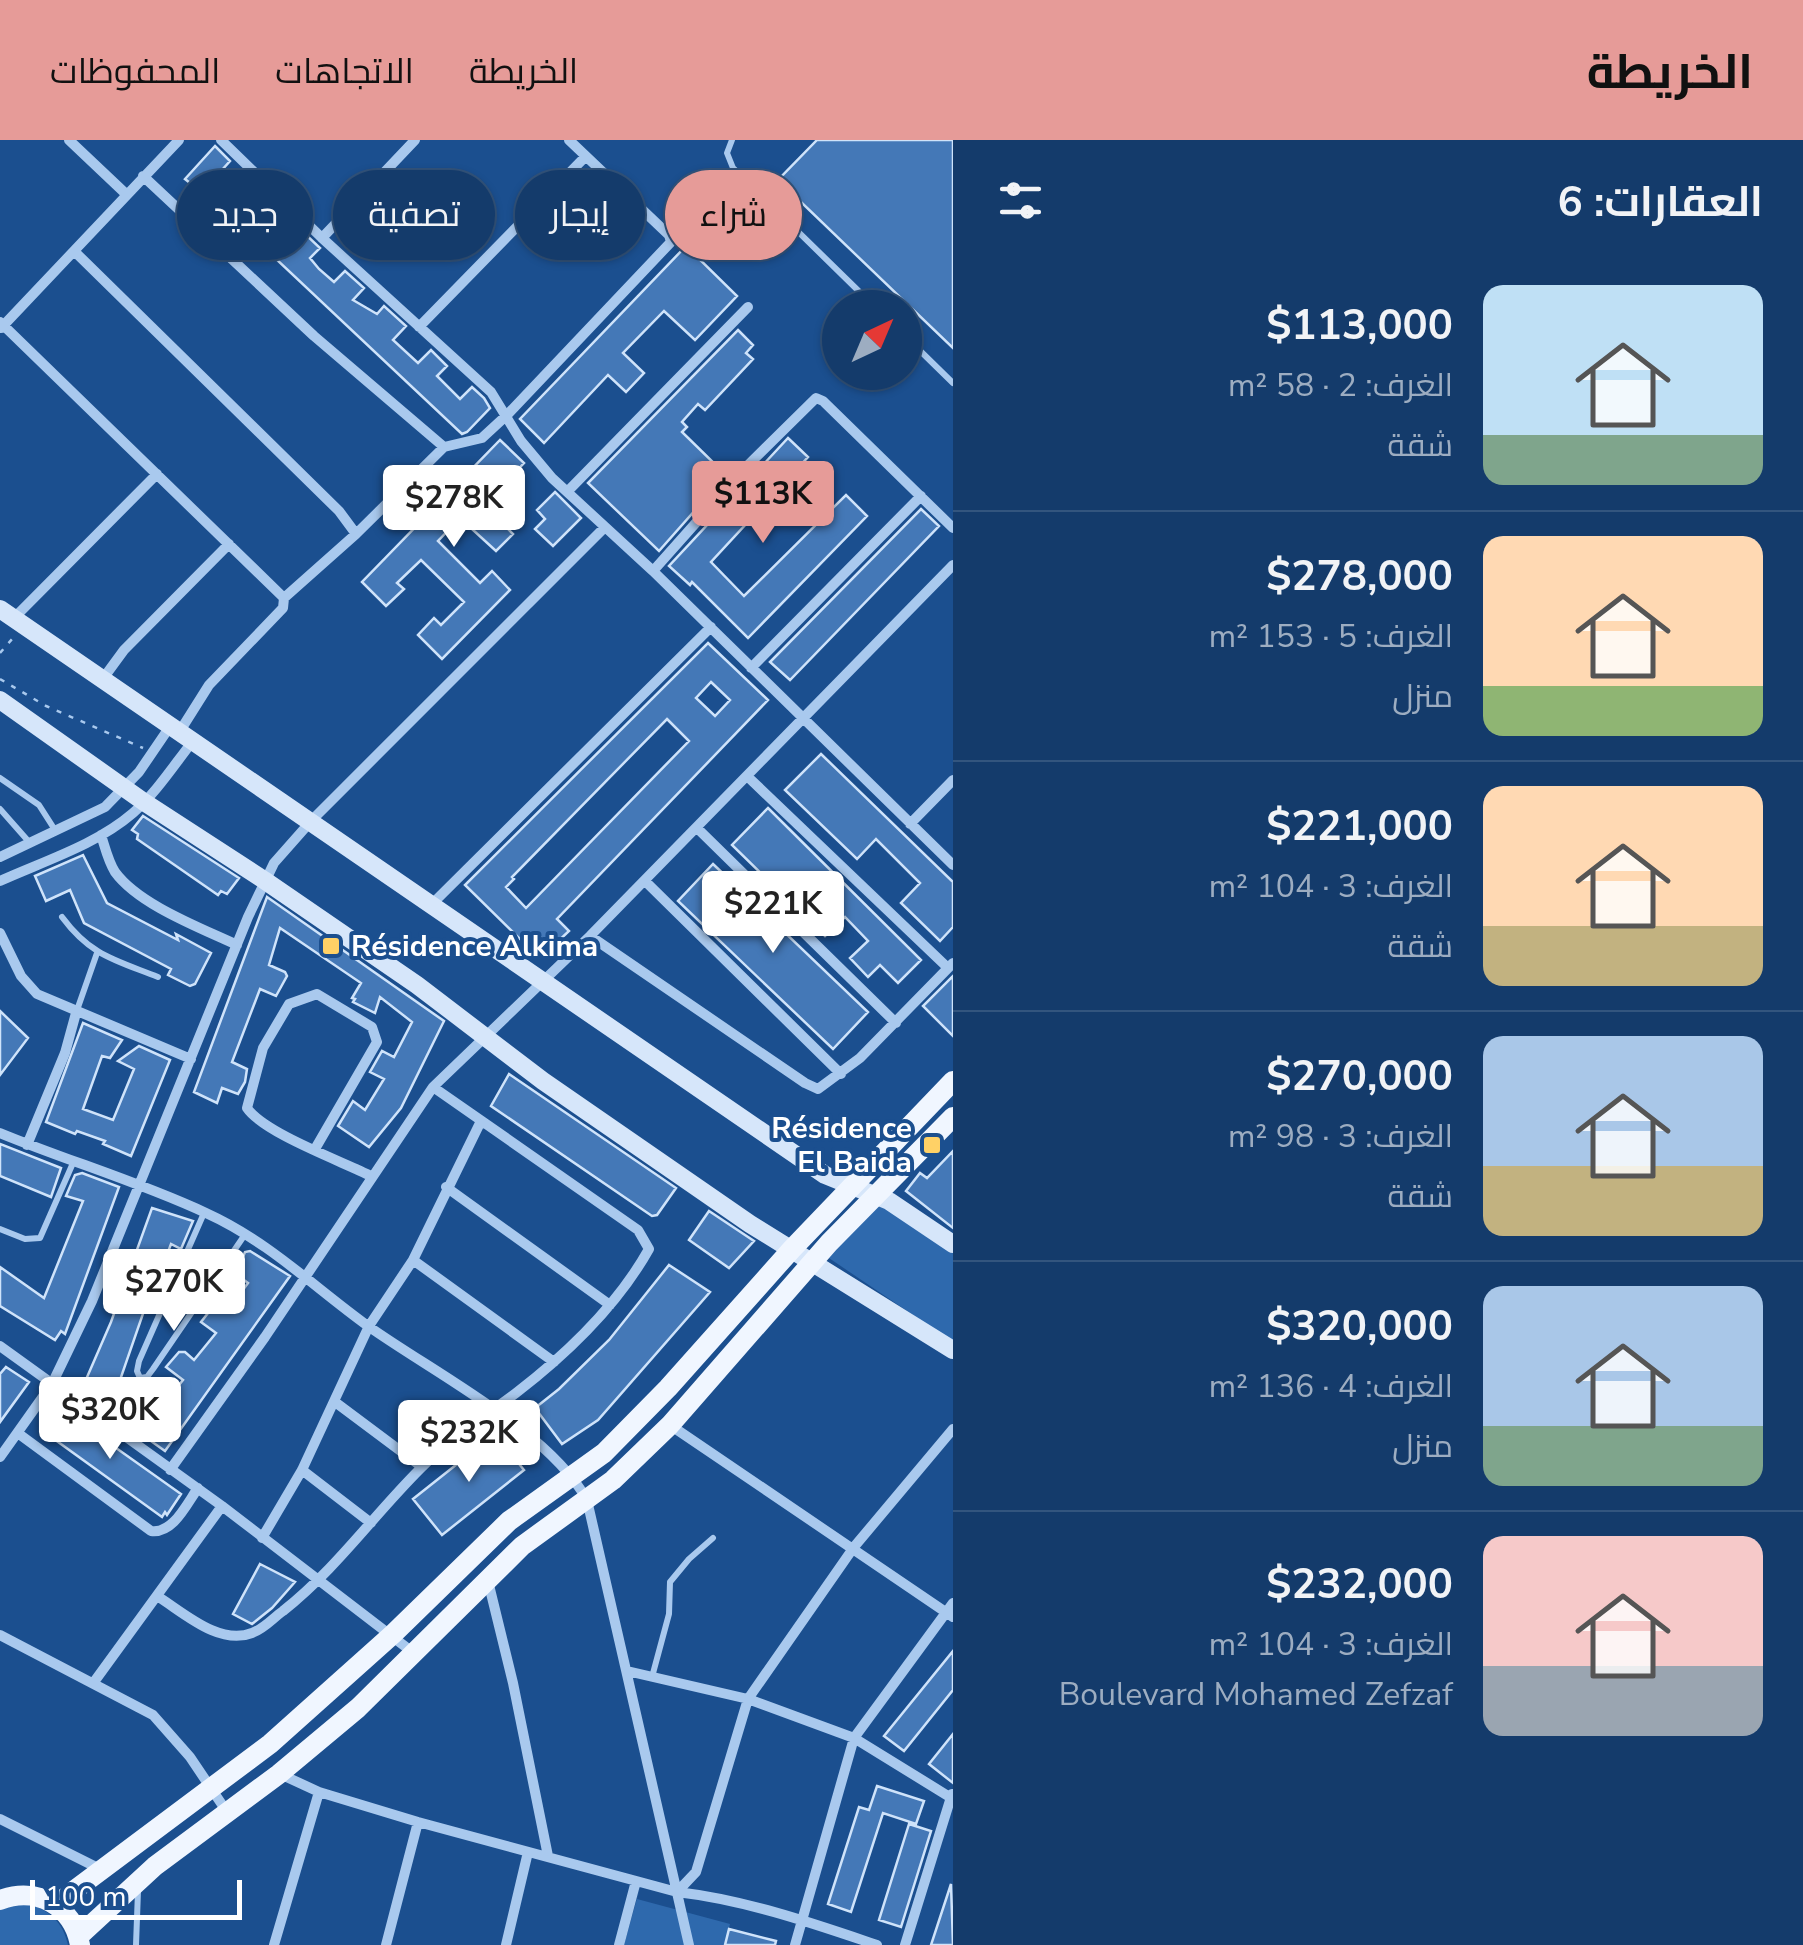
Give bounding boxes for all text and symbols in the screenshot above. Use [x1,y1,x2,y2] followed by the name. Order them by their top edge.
[1587,39,1753,105] text: الخريطة
[50,48,220,95] text: المحفوظات
[275,48,414,95] text: الاتجاهات
[469,48,578,95] text: الخريطة
[177,170,313,260] chip: جديد
[333,170,495,260] chip: تصفية
[515,170,645,260] chip: إيجار
[665,170,802,260] chip: شراء
[993,173,1048,228] icon: filters
[1558,174,1763,231] text: العقارات: 6
[822,290,922,390] north arrow
[822,290,922,390] map controls
[1266,297,1453,354] text: $113,000
[1563,325,1683,445] icon: home
[1228,364,1453,407] text: الغرف: 2 · 58 m²
[1388,424,1453,467] text: شقة
[693,461,833,546] pin: $113K
[384,465,524,550] pin: $278K
[714,472,812,515] text: $113K
[405,476,503,519] text: $278K
[1266,548,1453,605] text: $278,000
[1563,576,1683,696] icon: home
[1209,615,1453,658] text: الغرف: 5 · 153 m²
[1392,675,1453,718] text: منزل
[1266,798,1453,855] text: $221,000
[1563,826,1683,946] icon: home
[1209,865,1453,908] text: الغرف: 3 · 104 m²
[703,871,843,956] pin: $221K
[724,882,822,925] text: $221K
[1388,925,1453,968] text: شقة
[351,926,598,967] place label: Résidence Alkima
[320,935,342,957] marker: Résidence Alkima
[1266,1048,1453,1105] text: $270,000
[1563,1076,1683,1196] icon: home
[771,1108,912,1183] place label: Résidence El Baida
[1228,1115,1453,1158] text: الغرف: 3 · 98 m²
[921,1134,943,1156] marker: Résidence El Baida
[1388,1175,1453,1218] text: شقة
[104,1249,244,1334] pin: $270K
[125,1260,223,1303] text: $270K
[1266,1298,1453,1355] text: $320,000
[1563,1326,1683,1446] icon: home
[1209,1365,1453,1408] text: الغرف: 4 · 136 m²
[40,1377,180,1462] pin: $320K
[61,1388,159,1431] text: $320K
[399,1400,539,1485] pin: $232K
[420,1411,518,1454] text: $232K
[1392,1425,1453,1468] text: منزل
[1266,1556,1453,1613] text: $232,000
[1563,1576,1683,1696] icon: home
[1209,1623,1453,1666] text: الغرف: 3 · 104 m²
[1059,1673,1453,1716] text: Boulevard Mohamed Zefzaf
[30,1875,242,1920] scale bar
[45,1878,127,1916] text: 100 m

